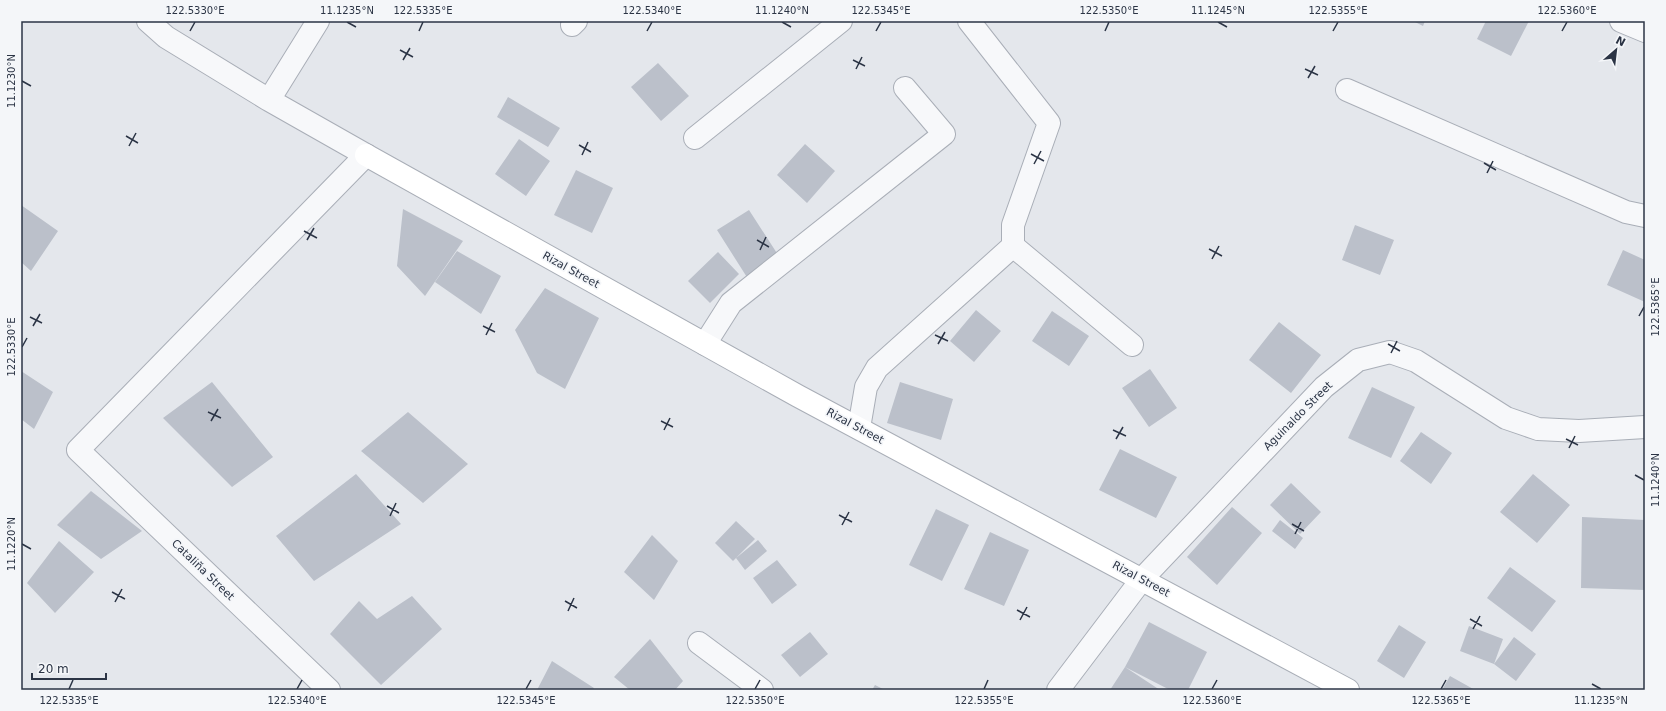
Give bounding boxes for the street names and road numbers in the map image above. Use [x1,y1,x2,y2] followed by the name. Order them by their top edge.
[540,249,602,291] street label: Rizal Street
[1261,378,1336,453] street label: Aguinaldo Street
[824,405,887,447] street label: Rizal Street
[169,537,238,604] street label: Cataliña Street
[1110,558,1173,600] street label: Rizal Street

